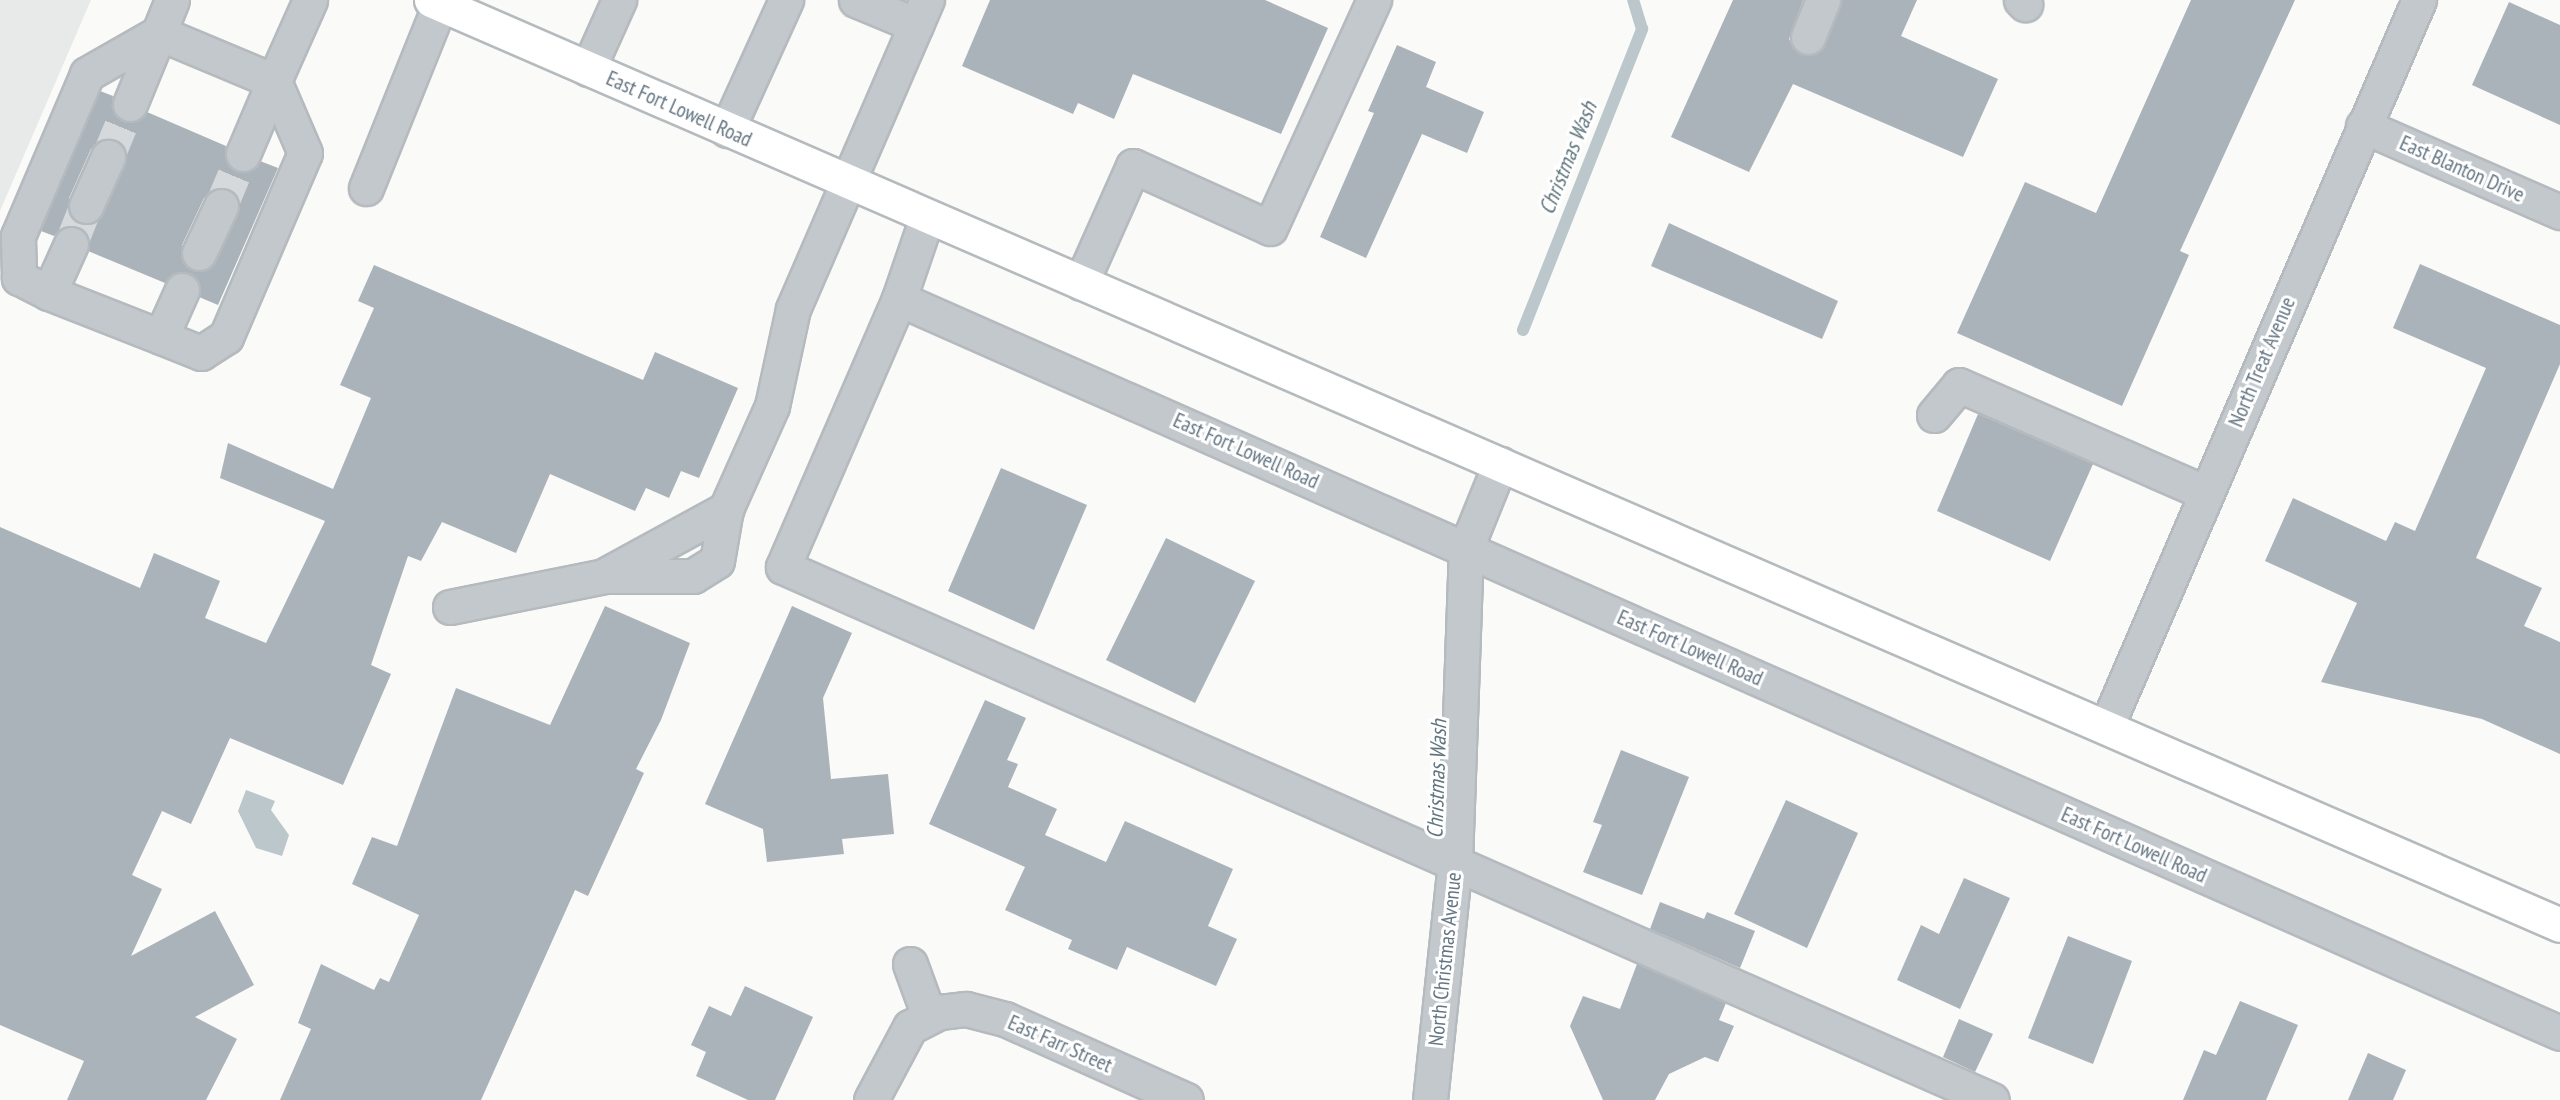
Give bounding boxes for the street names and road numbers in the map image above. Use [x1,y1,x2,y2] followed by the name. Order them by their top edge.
[602,66,756,152] street label: East Fort Lowell Road
[2396,130,2528,208] street label: East Blanton Drive
[2223,293,2301,431] street label: North Treat Avenue
[1169,408,1323,494] street label: East Fort Lowell Road
[1613,605,1767,691] street label: East Fort Lowell Road
[2057,802,2211,888] street label: East Fort Lowell Road
[1423,871,1467,1047] street label: North Christmas Avenue
[1004,1010,1116,1078] street label: East Farr Street

